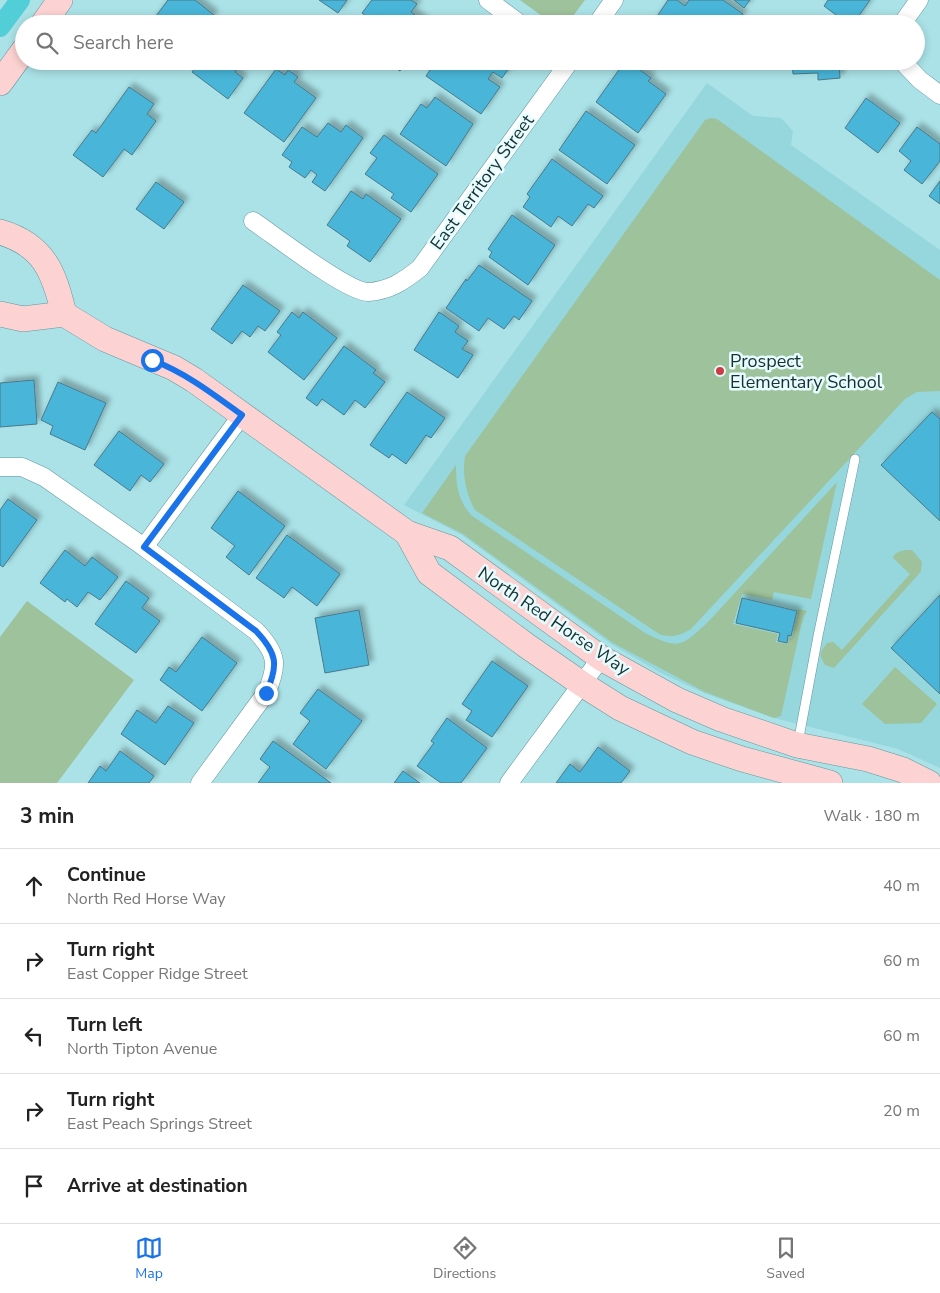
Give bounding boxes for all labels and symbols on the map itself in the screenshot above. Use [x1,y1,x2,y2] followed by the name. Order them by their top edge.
[425,109,540,254] street label: East Territory Street
[141,349,164,372] route start
[730,349,883,394] place label: Prospect Elementary School
[714,365,726,377] marker: Prospect Elementary School
[473,561,635,681] street label: North Red Horse Way
[255,682,278,705] route end

